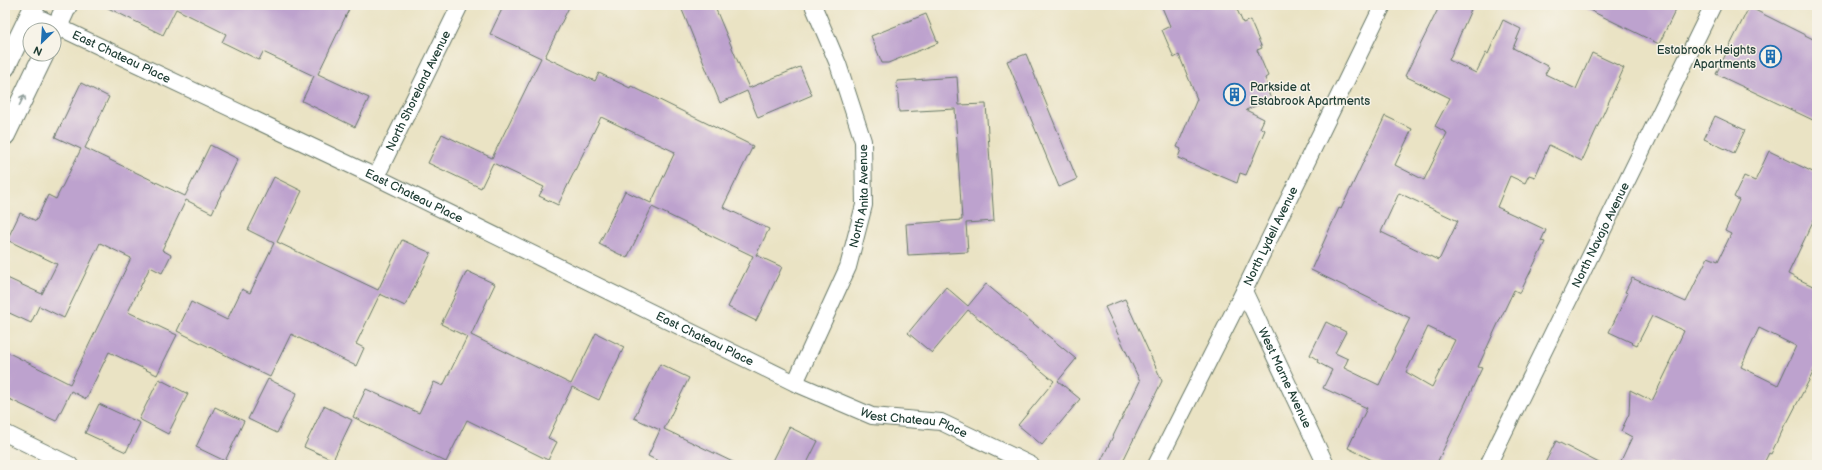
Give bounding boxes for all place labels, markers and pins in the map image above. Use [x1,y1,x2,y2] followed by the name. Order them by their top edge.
[1657,43,1756,72] place label: Estabrook Heights Apartments
[1758,44,1784,70] building icon: Estabrook Heights Apartments
[1250,80,1370,109] place label: Parkside at Estabrook Apartments
[1222,81,1248,107] building icon: Parkside at Estabrook Apartments

